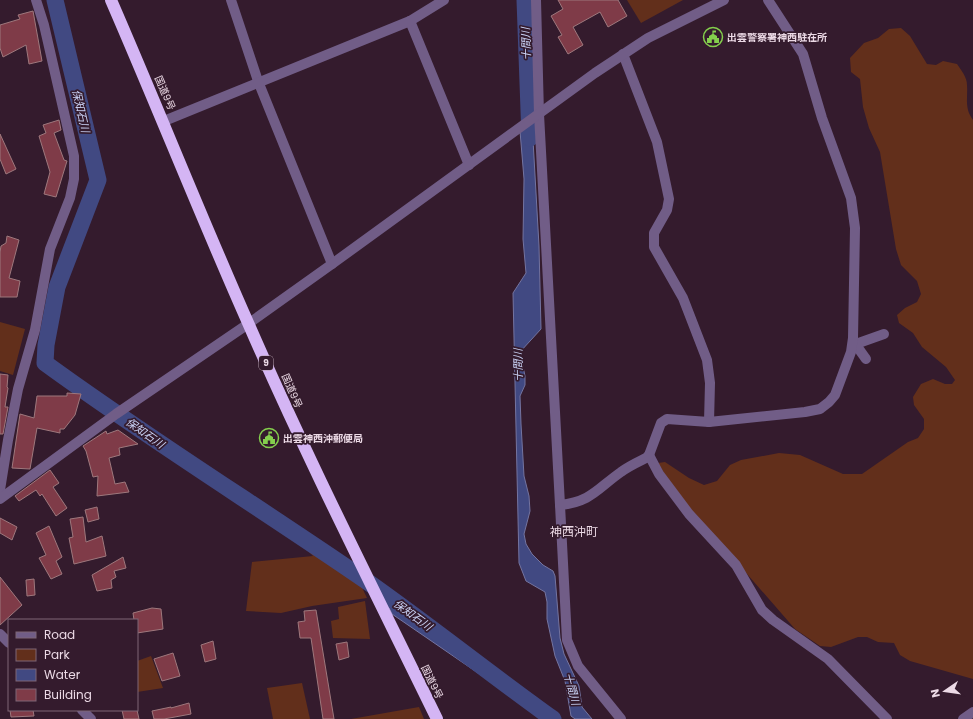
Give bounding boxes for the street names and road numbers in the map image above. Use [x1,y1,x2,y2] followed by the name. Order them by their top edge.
[151,73,179,113] street label: 国道9号
[259,356,273,370] road number: 9
[278,371,306,411] street label: 国道9号
[417,662,447,702] street label: 国道9号

